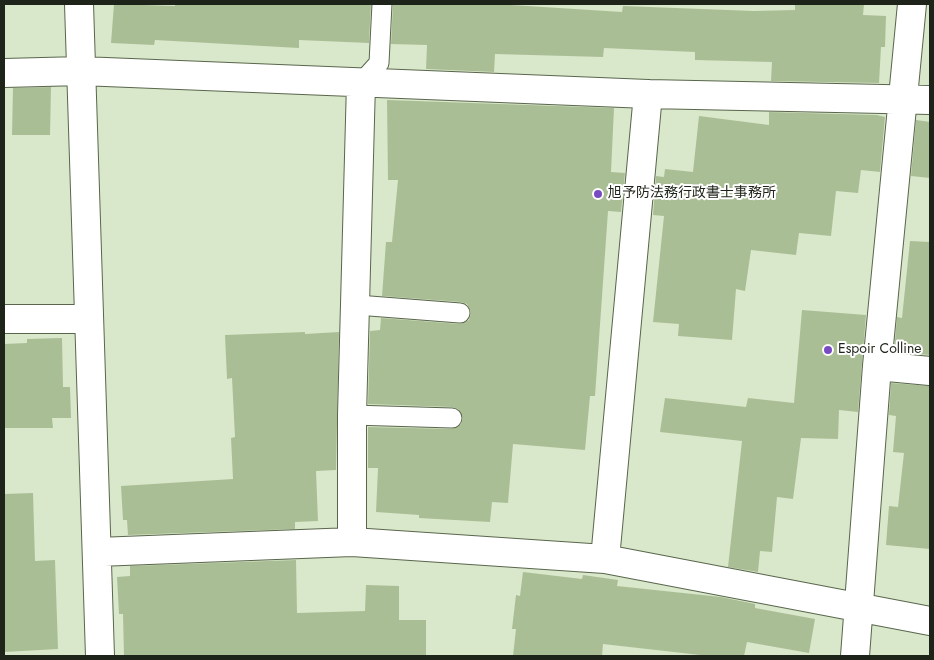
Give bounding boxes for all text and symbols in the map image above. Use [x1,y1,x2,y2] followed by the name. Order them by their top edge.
[608,186,776,202] place label: 旭予防法務行政書士事務所
[592,188,604,200] marker: 旭予防法務行政書士事務所
[838,342,921,358] place label: Espoir Colline
[822,344,834,356] marker: Espoir Colline

